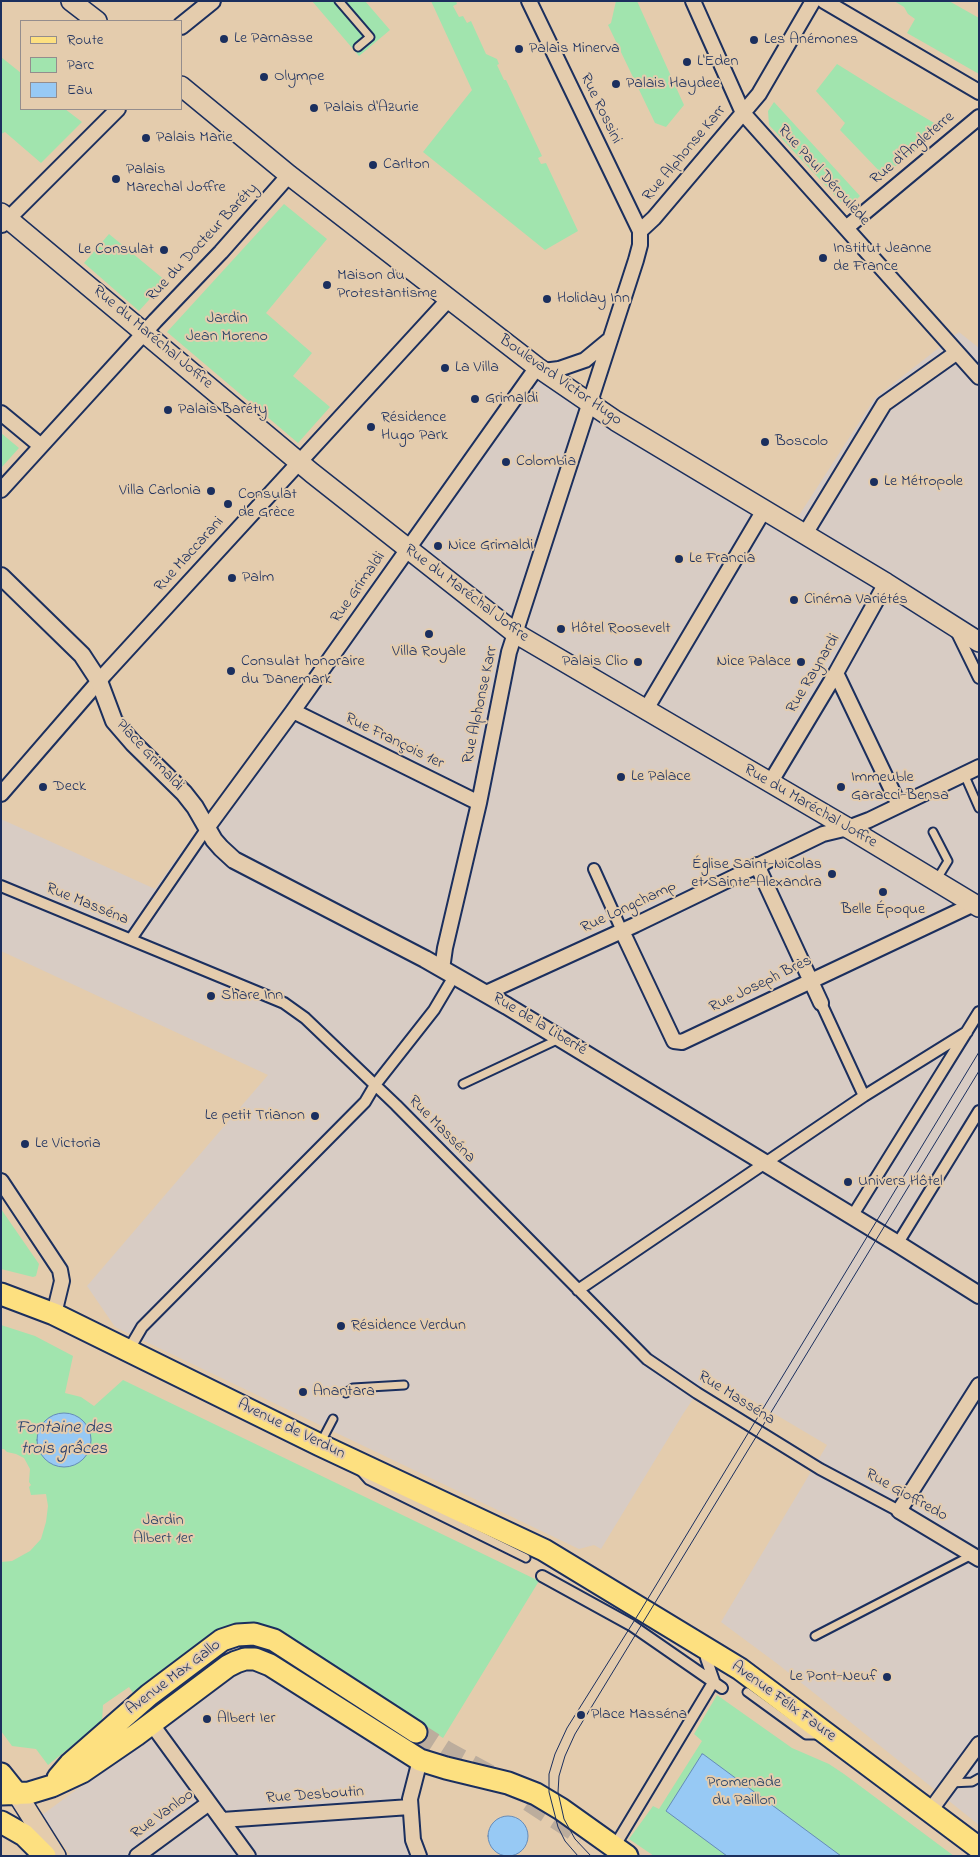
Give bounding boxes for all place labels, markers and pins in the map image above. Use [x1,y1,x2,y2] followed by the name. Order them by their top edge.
[234,29,313,49] place label: Le Parnasse
[764,30,858,50] place label: Les Anémones
[218,33,230,45] marker: Le Parnasse
[748,34,760,46] marker: Les Anémones
[529,39,620,59] place label: Palais Minerva
[513,43,525,55] marker: Palais Minerva
[697,52,738,72] place label: L'Eden
[681,56,693,68] marker: L'Eden
[274,67,324,87] place label: Olympe
[258,71,270,83] marker: Olympe
[626,74,720,94] place label: Palais Haydee
[610,78,622,90] marker: Palais Haydee
[324,98,419,118] place label: Palais d'Azurie
[308,102,320,114] marker: Palais d'Azurie
[156,128,233,148] place label: Palais Marie
[140,132,152,144] marker: Palais Marie
[383,155,430,175] place label: Carlton
[367,159,379,171] marker: Carlton
[126,160,226,198] place label: Palais Marechal Joffre
[110,173,122,185] marker: Palais Marechal Joffre
[833,239,931,277] place label: Institut Jeanne de France
[78,240,154,260] place label: Le Consulat
[158,244,170,256] marker: Le Consulat
[817,252,829,264] marker: Institut Jeanne de France
[337,266,437,304] place label: Maison du Protestantisme
[321,279,333,291] marker: Maison du Protestantisme
[557,289,630,309] place label: Holiday Inn
[541,293,553,305] marker: Holiday Inn
[455,358,499,378] place label: La Villa
[439,362,451,374] marker: La Villa
[485,389,538,409] place label: Grimaldi
[469,393,481,405] marker: Grimaldi
[178,400,267,420] place label: Palais Baréty
[162,404,174,416] marker: Palais Baréty
[381,408,448,446] place label: Résidence Hugo Park
[365,421,377,433] marker: Résidence Hugo Park
[775,432,828,452] place label: Boscolo
[759,436,771,448] marker: Boscolo
[516,452,576,472] place label: Colombia
[500,456,512,468] marker: Colombia
[884,472,963,492] place label: Le Métropole
[868,476,880,488] marker: Le Métropole
[119,481,201,501] place label: Villa Carlonia
[205,485,217,497] marker: Villa Carlonia
[238,485,297,523] place label: Consulat de Grèce
[222,498,234,510] marker: Consulat de Grèce
[448,536,533,556] place label: Nice Grimaldi
[432,540,444,552] marker: Nice Grimaldi
[689,549,755,569] place label: Le Francia
[673,553,685,565] marker: Le Francia
[242,568,274,588] place label: Palm
[226,572,238,584] marker: Palm
[804,590,908,610] place label: Cinéma Variétés
[788,594,800,606] marker: Cinéma Variétés
[571,619,671,639] place label: Hôtel Roosevelt
[555,623,567,635] marker: Hôtel Roosevelt
[423,628,435,640] marker: Villa Royale
[392,642,466,662] place label: Villa Royale
[241,652,365,690] place label: Consulat honoraire du Danemark
[562,652,628,672] place label: Palais Clio
[717,652,791,672] place label: Nice Palace
[632,656,644,668] marker: Palais Clio
[795,656,807,668] marker: Nice Palace
[225,665,237,677] marker: Consulat honoraire du Danemark
[631,767,691,787] place label: Le Palace
[851,768,949,806] place label: Immeuble Garacci-Bensa
[615,771,627,783] marker: Le Palace
[53,777,86,797] place label: Deck
[37,781,49,793] marker: Deck
[835,781,847,793] marker: Immeuble Garacci-Bensa
[691,855,822,893] place label: Église Saint-Nicolas et Sainte-Alexandra
[826,868,838,880] marker: Église Saint-Nicolas et Sainte-Alexandra
[877,886,889,898] marker: Belle Époque
[841,900,925,920] place label: Belle Époque
[221,986,283,1006] place label: Share Inn
[205,990,217,1002] marker: Share Inn
[205,1106,305,1126] place label: Le petit Trianon
[309,1110,321,1122] marker: Le petit Trianon
[35,1134,101,1154] place label: Le Victoria
[19,1138,31,1150] marker: Le Victoria
[858,1172,943,1192] place label: Univers Hôtel
[842,1176,854,1188] marker: Univers Hôtel
[351,1316,466,1336] place label: Résidence Verdun
[335,1320,347,1332] marker: Résidence Verdun
[313,1382,375,1402] place label: Anantara
[297,1386,309,1398] marker: Anantara
[790,1667,877,1687] place label: Le Pont-Neuf
[881,1671,893,1683] marker: Le Pont-Neuf
[591,1705,687,1725] place label: Place Masséna
[217,1709,275,1729] place label: Albert Ier
[575,1709,587,1721] marker: Place Masséna
[201,1713,213,1725] marker: Albert Ier

